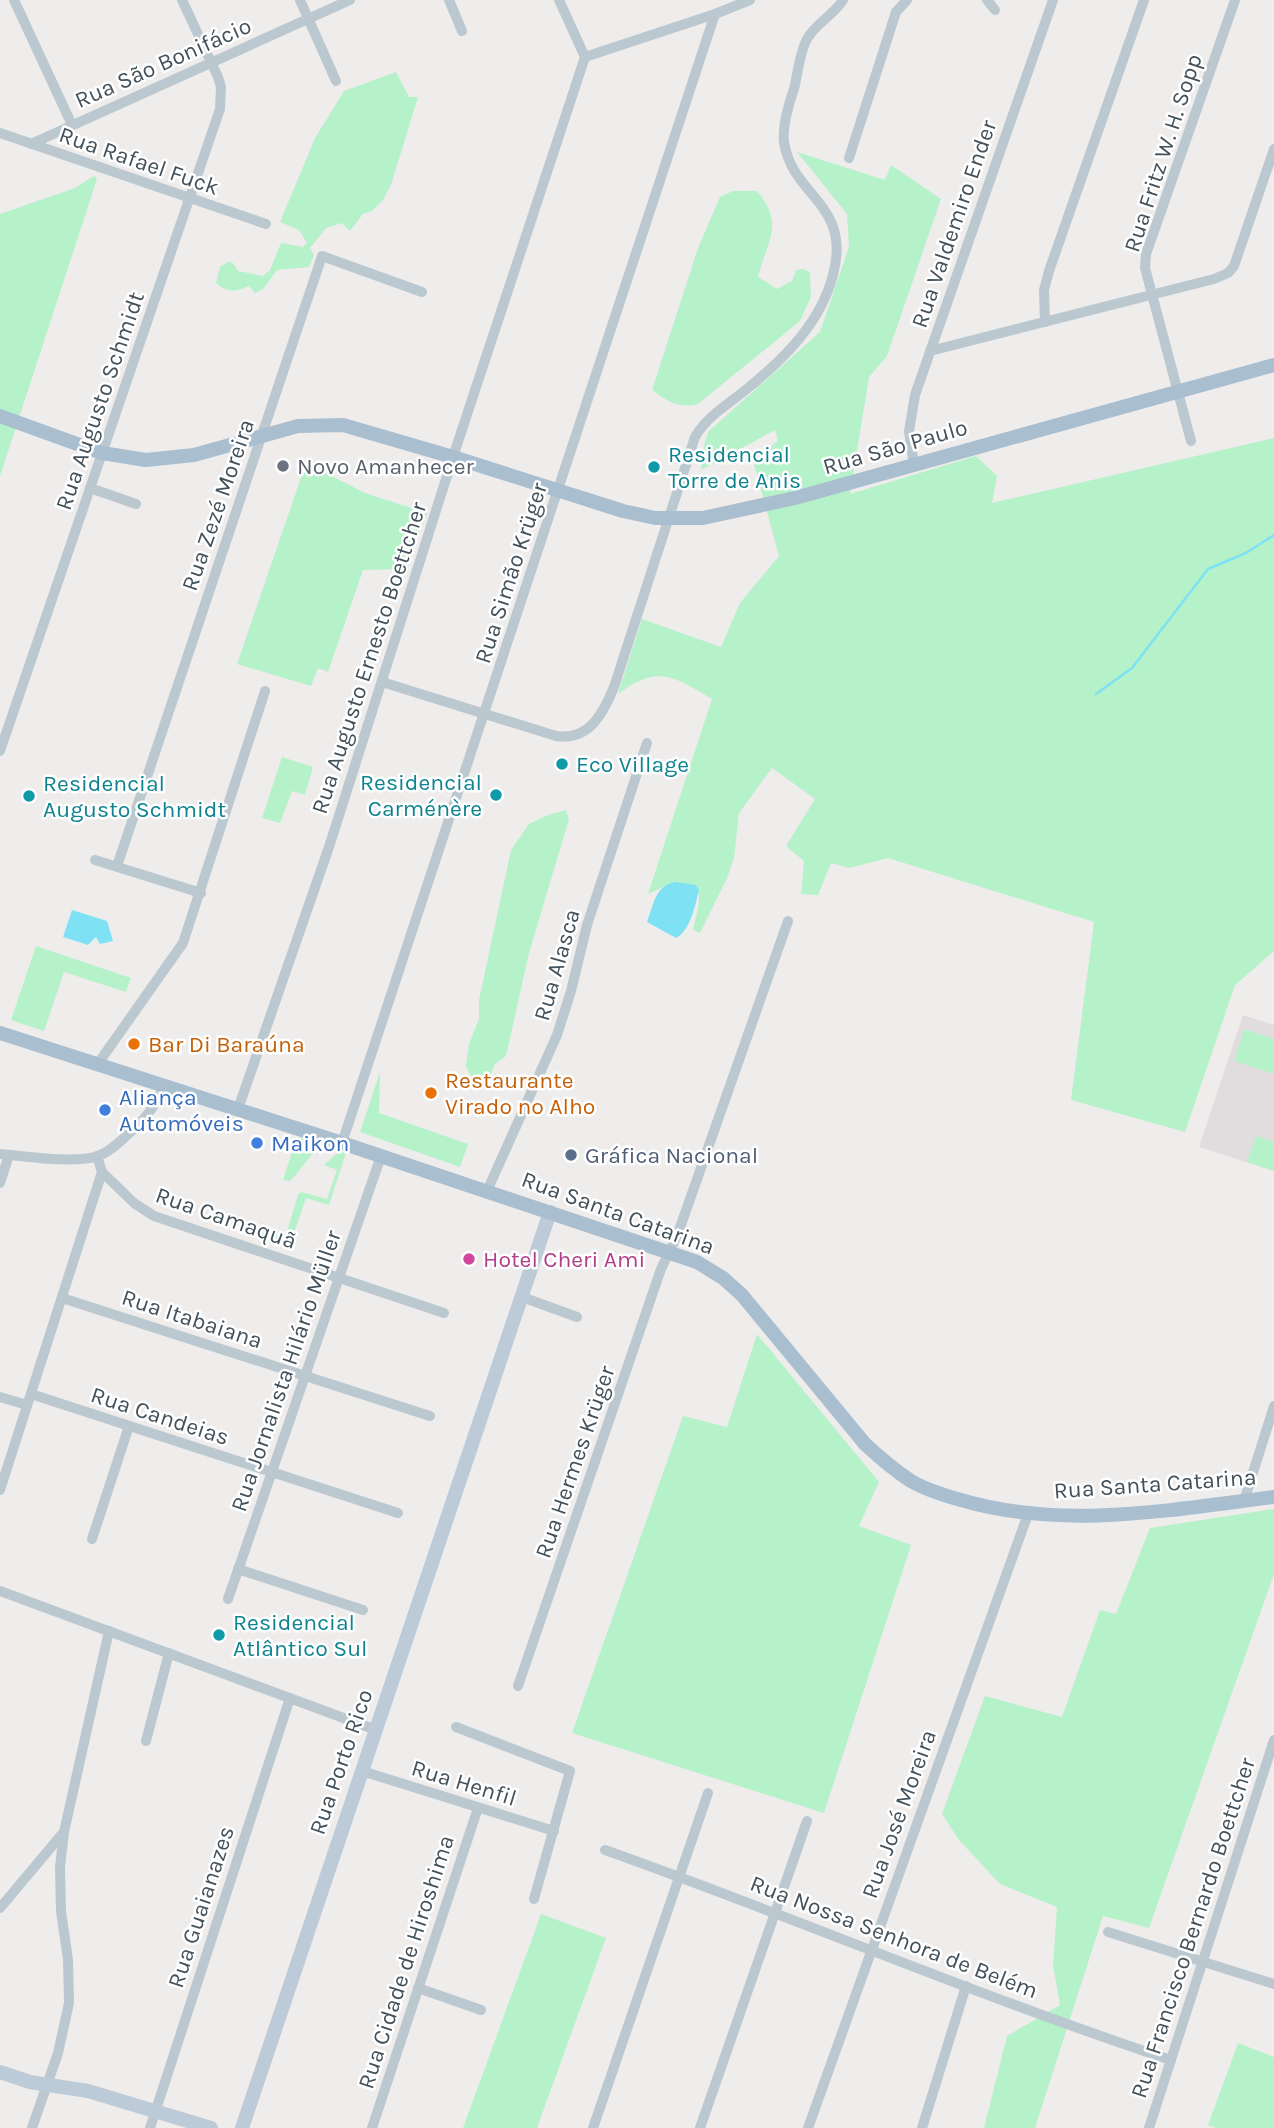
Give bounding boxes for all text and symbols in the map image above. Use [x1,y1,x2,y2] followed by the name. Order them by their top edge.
[71,12,255,114] street label: Rua São Bonifácio
[1118,50,1208,256] street label: Rua Fritz W. H. Sopp
[906,116,1002,332] street label: Rua Valdemiro Ender
[55,121,223,201] street label: Rua Rafael Fuck
[50,288,150,514] street label: Rua Augusto Schmidt
[820,413,970,481] street label: Rua São Paulo
[176,416,260,594] street label: Rua Zezé Moreira
[668,441,801,494] place label: Residencial Torre de Anis
[297,453,475,480] place label: Novo Amanhecer
[275,458,291,474] marker: Novo Amanhecer
[646,459,662,475] marker: Residencial Torre de Anis
[469,479,553,667] street label: Rua Simão Krüger
[306,498,432,817] street label: Rua Augusto Ernesto Boettcher
[576,751,689,778] place label: Eco Village
[554,756,570,772] marker: Eco Village
[360,769,482,822] place label: Residencial Carménère
[43,770,226,823] place label: Residencial Augusto Schmidt
[488,787,504,803] marker: Residencial Carménère
[21,788,37,804] marker: Residencial Augusto Schmidt
[528,906,586,1024] street label: Rua Alasca
[148,1031,305,1058] place label: Bar Di Baraúna
[126,1036,142,1052] marker: Bar Di Baraúna
[445,1067,595,1120] place label: Restaurante Virado no Alho
[119,1084,244,1137] place label: Aliança Automóveis
[423,1085,439,1101] marker: Restaurante Virado no Alho
[97,1102,113,1118] marker: Aliança Automóveis
[271,1130,349,1157] place label: Maikon
[249,1135,265,1151] marker: Maikon
[585,1142,758,1169] place label: Gráfica Nacional
[563,1147,579,1163] marker: Gráfica Nacional
[518,1166,718,1260] street label: Rua Santa Catarina
[152,1181,300,1255] street label: Rua Camaquã
[225,1226,347,1515] street label: Rua Jornalista Hilário Müller
[483,1246,645,1273] place label: Hotel Cheri Ami
[461,1251,477,1267] marker: Hotel Cheri Ami
[118,1284,266,1354] street label: Rua Itabaiana
[529,1362,621,1562] street label: Rua Hermes Krüger
[87,1381,233,1451] street label: Rua Candeias
[1053,1463,1257,1505] street label: Rua Santa Catarina
[233,1609,368,1662] place label: Residencial Atlântico Sul
[211,1627,227,1643] marker: Residencial Atlântico Sul
[304,1686,378,1838] street label: Rua Porto Rico
[856,1726,942,1902] street label: Rua José Moreira
[408,1754,520,1812] street label: Rua Henfil
[1125,1754,1261,2102] street label: Rua Francisco Bernardo Boettcher
[162,1823,240,1991] street label: Rua Guaianazes
[352,1832,460,2092] street label: Rua Cidade de Hiroshima
[746,1870,1042,2004] street label: Rua Nossa Senhora de Belém

